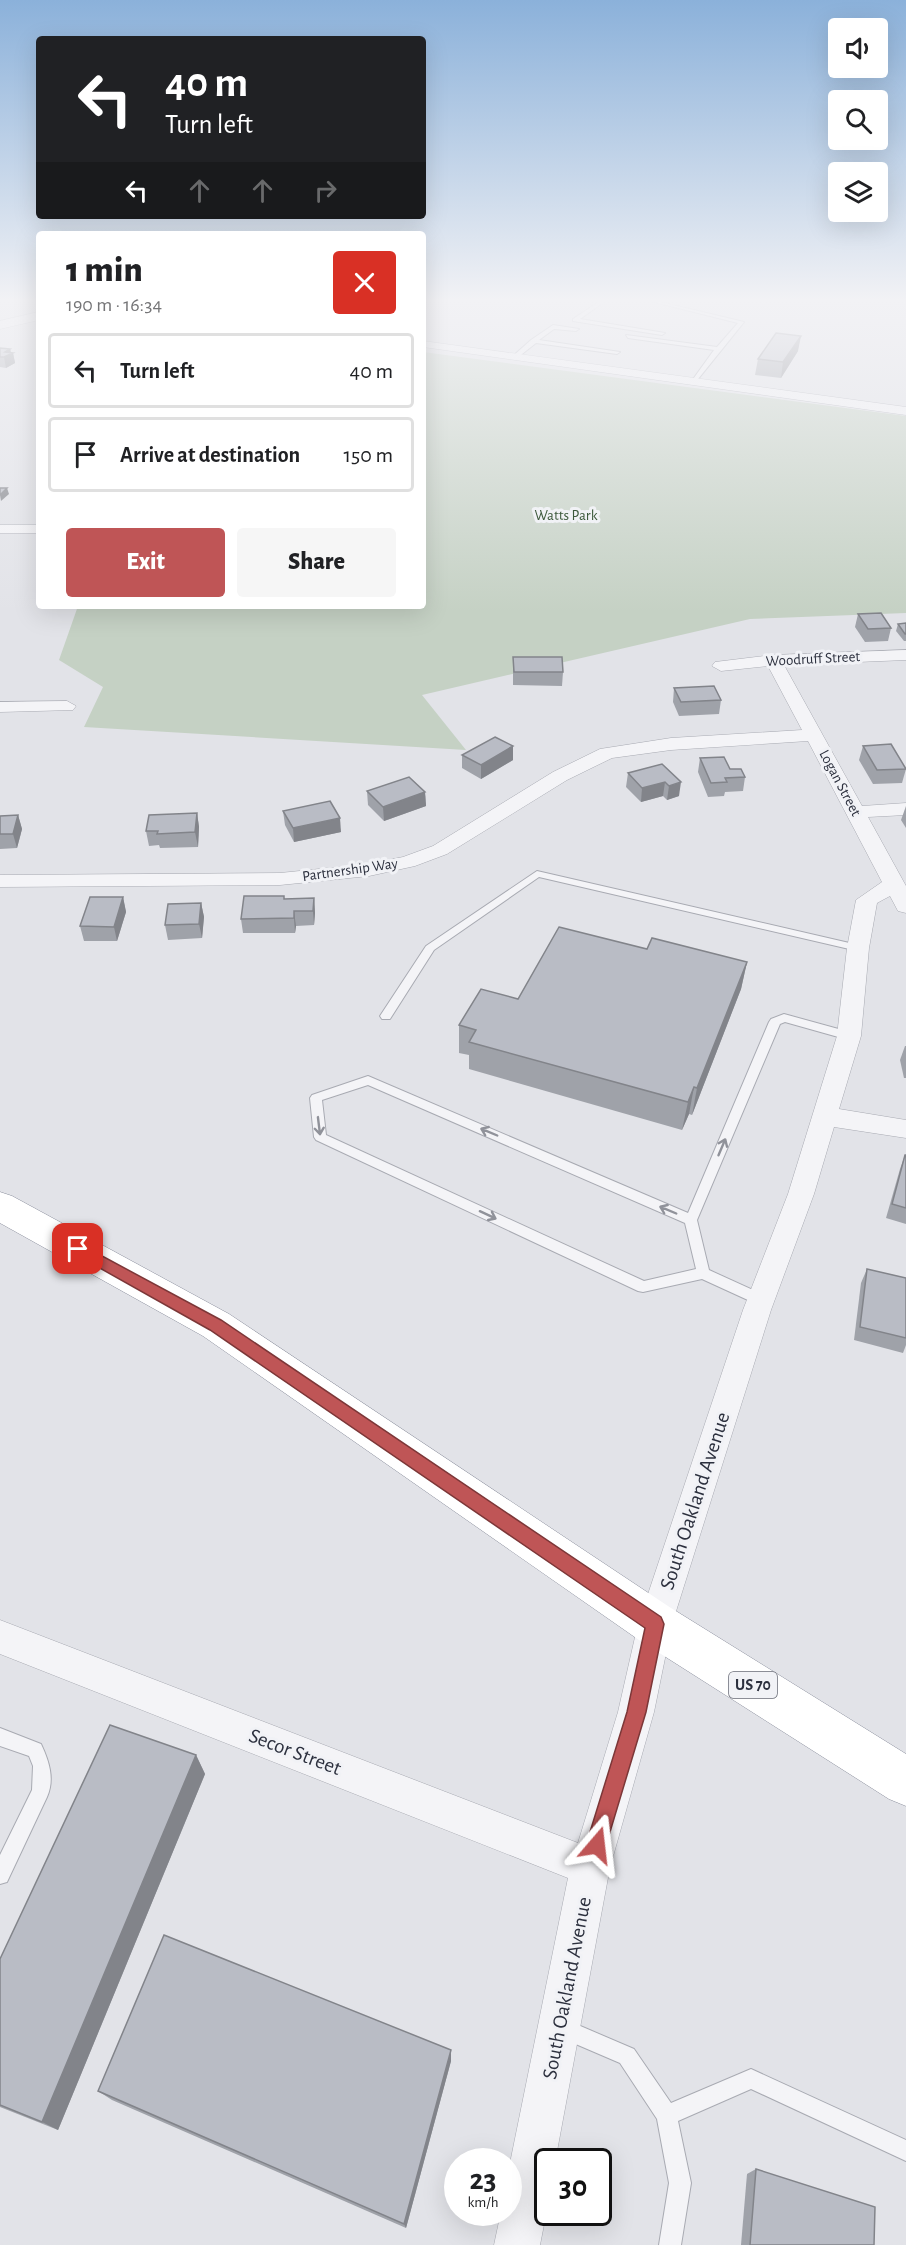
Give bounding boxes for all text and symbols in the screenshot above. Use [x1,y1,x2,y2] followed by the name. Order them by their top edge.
[828,18,888,222] map controls
[828,18,888,78] button: sound
[66,60,144,138] icon: left
[165,62,248,104] text: 40 m
[828,90,888,150] button: search
[165,111,253,138] text: Turn left
[828,162,888,222] button: layers
[120,174,153,207] icon: left
[183,174,216,207] icon: ahead
[246,174,279,207] icon: ahead
[309,174,342,207] icon: right
[333,251,396,314] button: close
[66,252,143,288] text: 1 min
[66,295,162,315] text: 190 m · 16:34
[69,354,102,387] icon: left
[120,360,194,382] text: Turn left
[350,360,393,382] text: 40 m
[69,438,102,471] icon: arrive
[120,444,300,466] text: Arrive at destination
[343,444,393,466] text: 150 m
[534,508,598,523] park label: Watts Park
[66,528,225,597] button: Exit
[237,528,396,597] button: Share
[765,649,861,669] street label: Woodruff Street
[816,747,864,819] street label: Logan Street
[301,856,399,884] street label: Partnership Way
[314,1116,325,1136] one-way arrow
[481,1126,499,1138] one-way arrow
[717,1138,728,1156] one-way arrow
[660,1204,678,1215] one-way arrow
[478,1209,496,1221] one-way arrow
[52,1223,103,1274] pin
[61,1232,94,1265] icon: arrive
[656,1410,734,1592] street label: South Oakland Avenue
[729,1672,777,1698] road number: US 70
[246,1725,344,1779] street label: Secor Street
[565,1813,629,1877] position arrow
[539,1895,595,2081] street label: South Oakland Avenue
[534,2148,612,2226] speed limit sign: 30
[469,2165,497,2195] text: 23
[468,2195,498,2210] text: km/h

